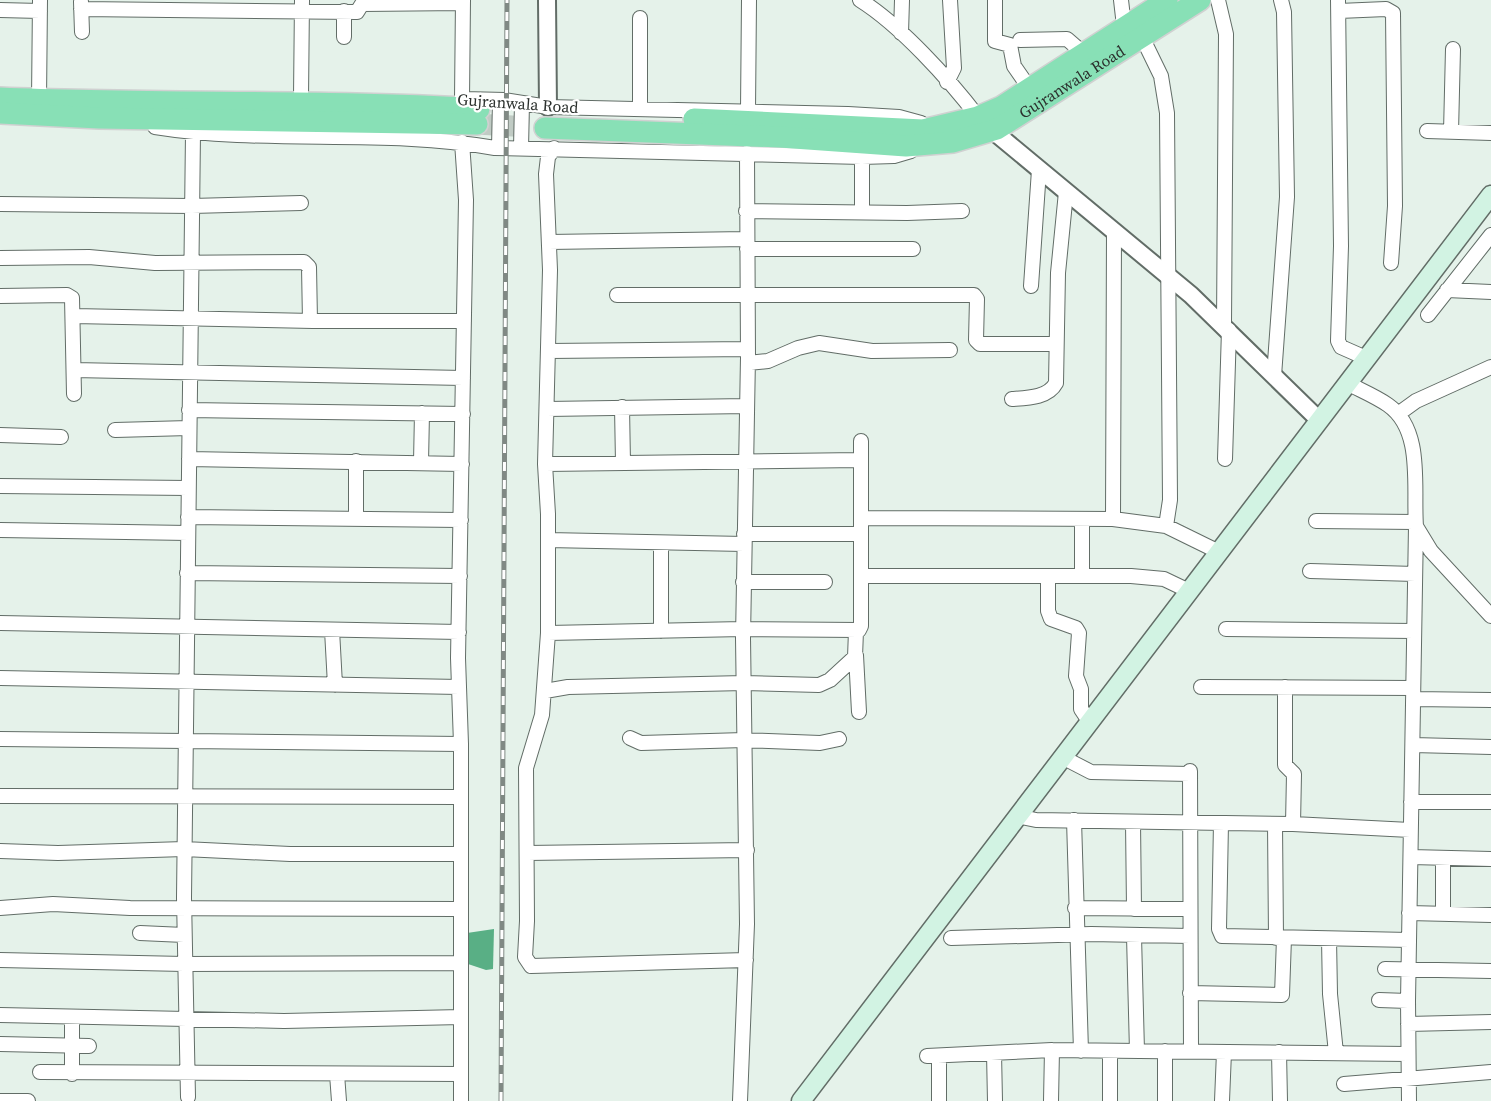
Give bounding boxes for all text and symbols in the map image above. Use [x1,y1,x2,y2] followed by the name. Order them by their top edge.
[1015,40,1129,123] street label: Gujranwala Road
[457,88,579,118] street label: Gujranwala Road

